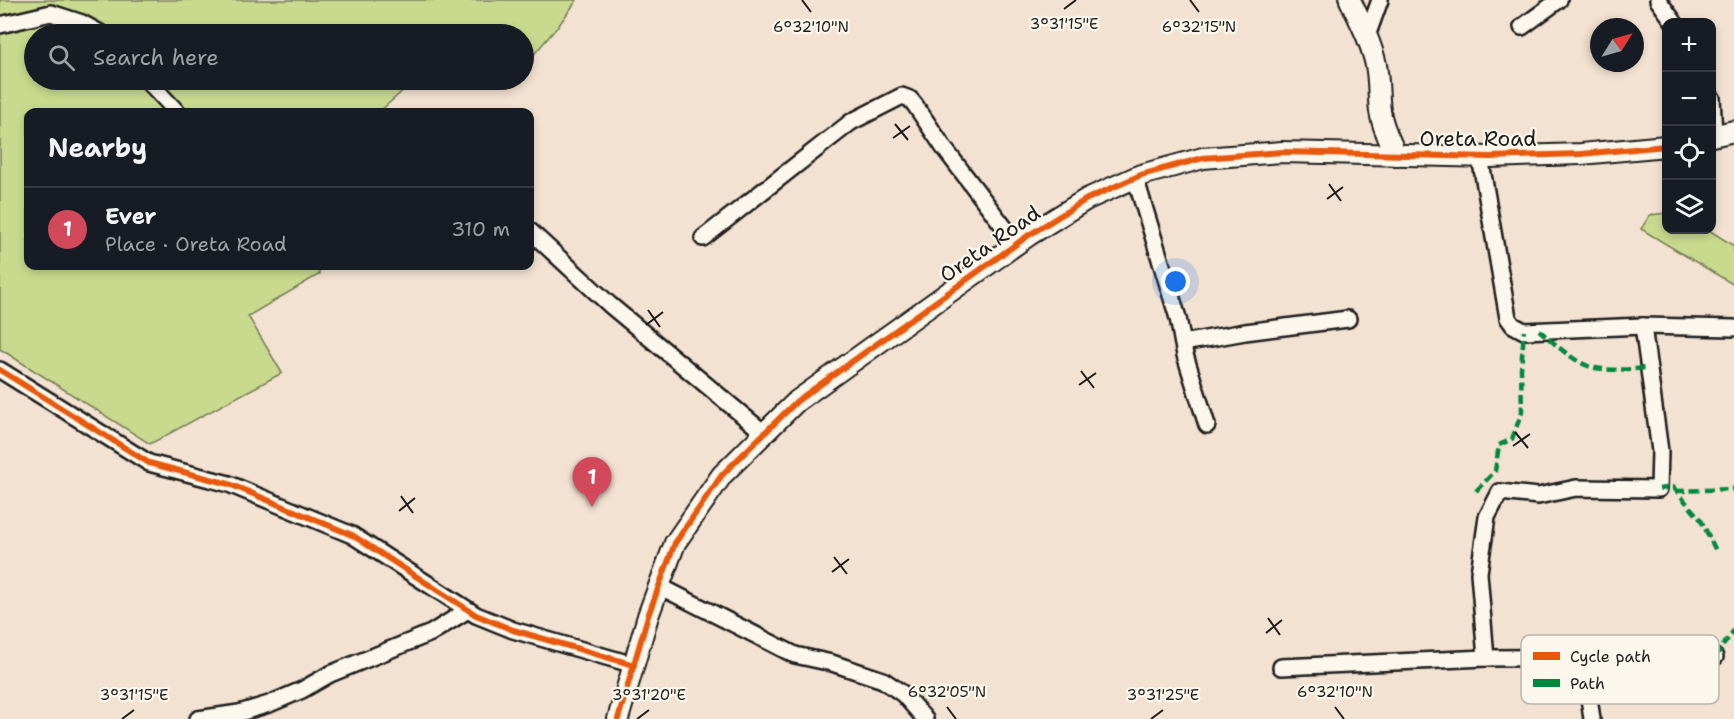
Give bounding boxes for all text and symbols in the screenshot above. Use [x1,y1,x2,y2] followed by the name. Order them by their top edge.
[1030,14,1098,34] text: 3°31'15"E
[773,17,849,37] text: 6°32'10"N
[1162,17,1236,37] text: 6°32'15"N
[1590,18,1644,72] north arrow
[1662,18,1716,234] map controls
[1662,18,1716,72] button: +
[24,24,534,90] search box
[45,41,78,74] icon: search
[93,43,219,72] text: Search here
[1662,72,1716,126] button: −
[1420,125,1536,153] street label: Oreta Road
[1662,126,1716,180] button: locate
[48,130,147,165] text: Nearby
[1662,180,1716,234] button: layers
[934,199,1046,289] street label: Oreta Road
[105,202,156,231] text: Ever
[63,216,72,242] text: 1
[451,216,510,242] text: 310 m
[105,231,287,257] text: Place · Oreta Road
[1161,267,1190,296] your location
[572,458,612,507] pin: 1
[1521,635,1719,704] legend
[1570,646,1651,667] text: Cycle path
[1570,673,1605,694] text: Path
[908,682,986,702] text: 6°32'05"N
[1297,682,1373,702] text: 6°32'10"N
[100,685,168,705] text: 3°31'15"E
[612,685,686,705] text: 3°31'20"E
[1127,685,1199,705] text: 3°31'25"E

